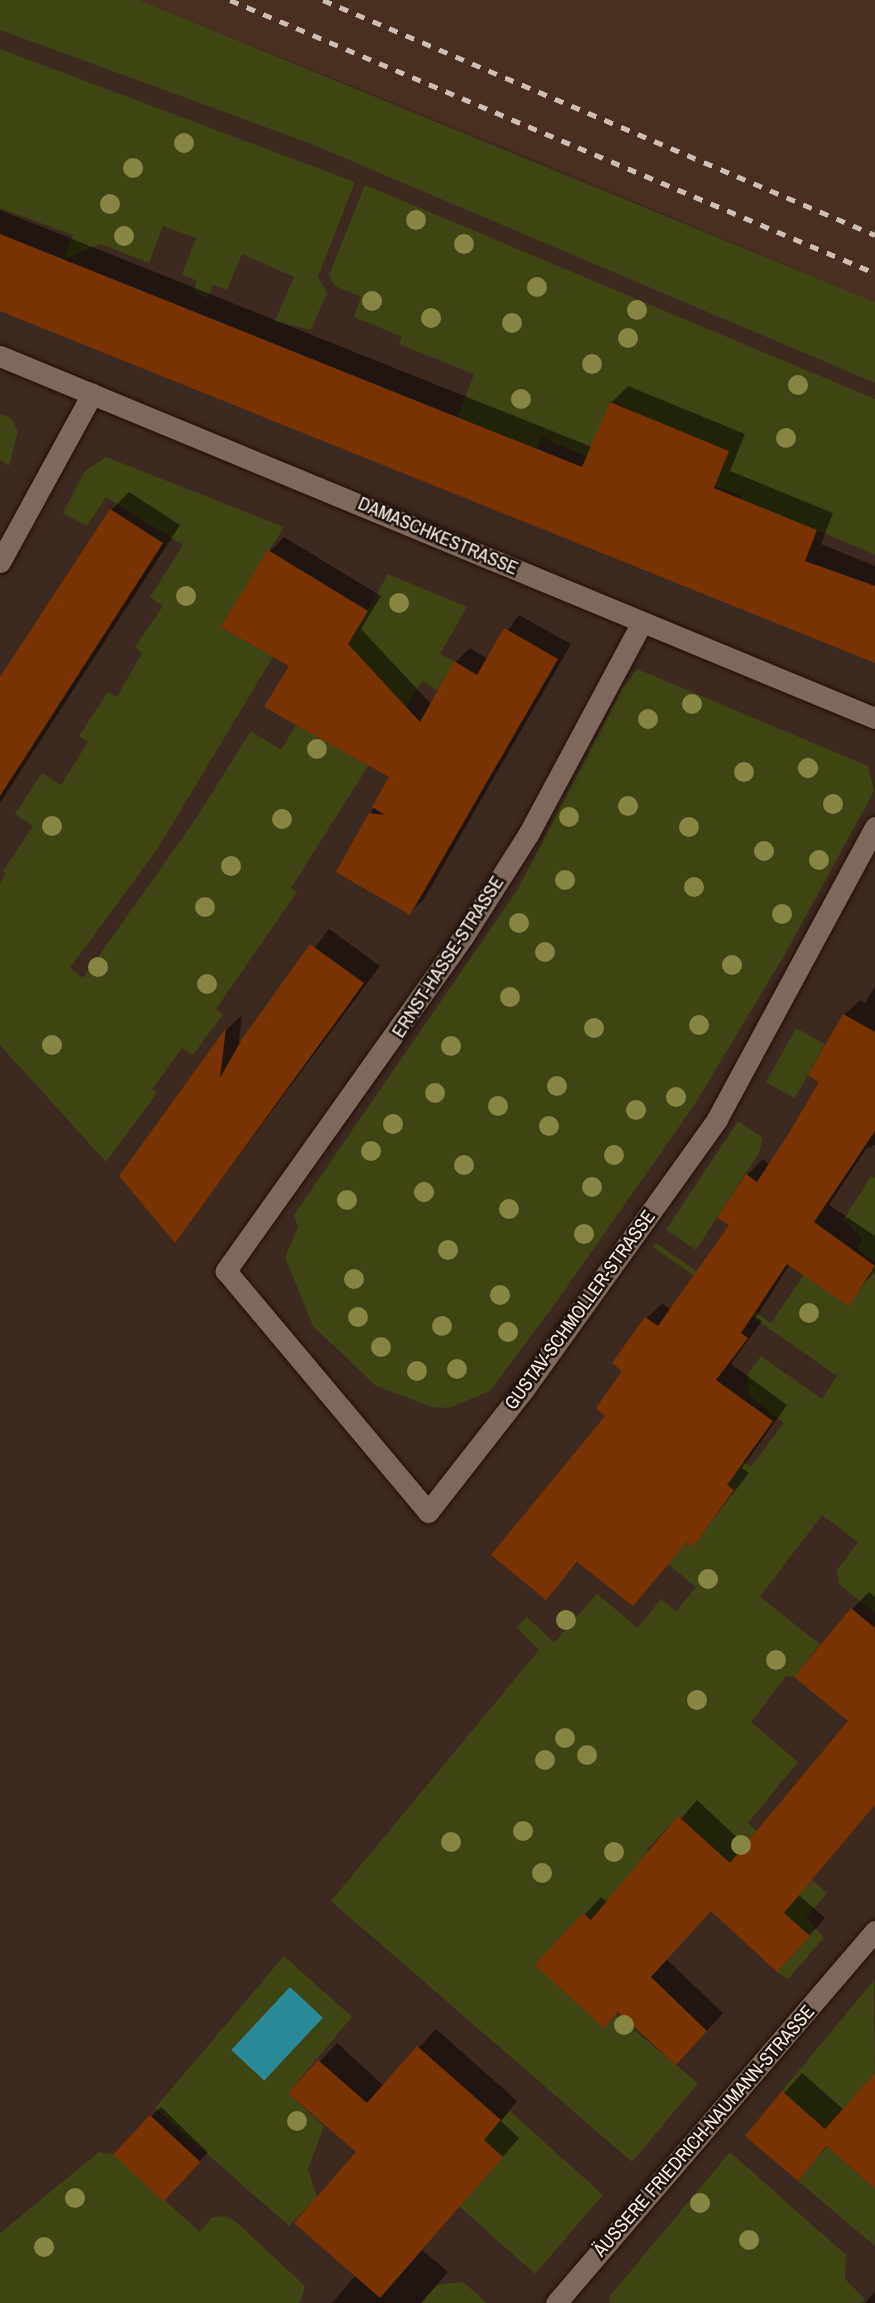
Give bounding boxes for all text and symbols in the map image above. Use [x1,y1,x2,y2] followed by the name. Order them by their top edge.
[355,492,521,580] street label: DAMASCHKESTRASSE
[387,872,509,1042] street label: ERNST-HASSE-STRASSE
[500,1206,660,1414] street label: GUSTAV-SCHMOLLER-STRASSE
[589,2001,819,2261] street label: ÄUSSERE FRIEDRICH-NAUMANN-STRASSE

